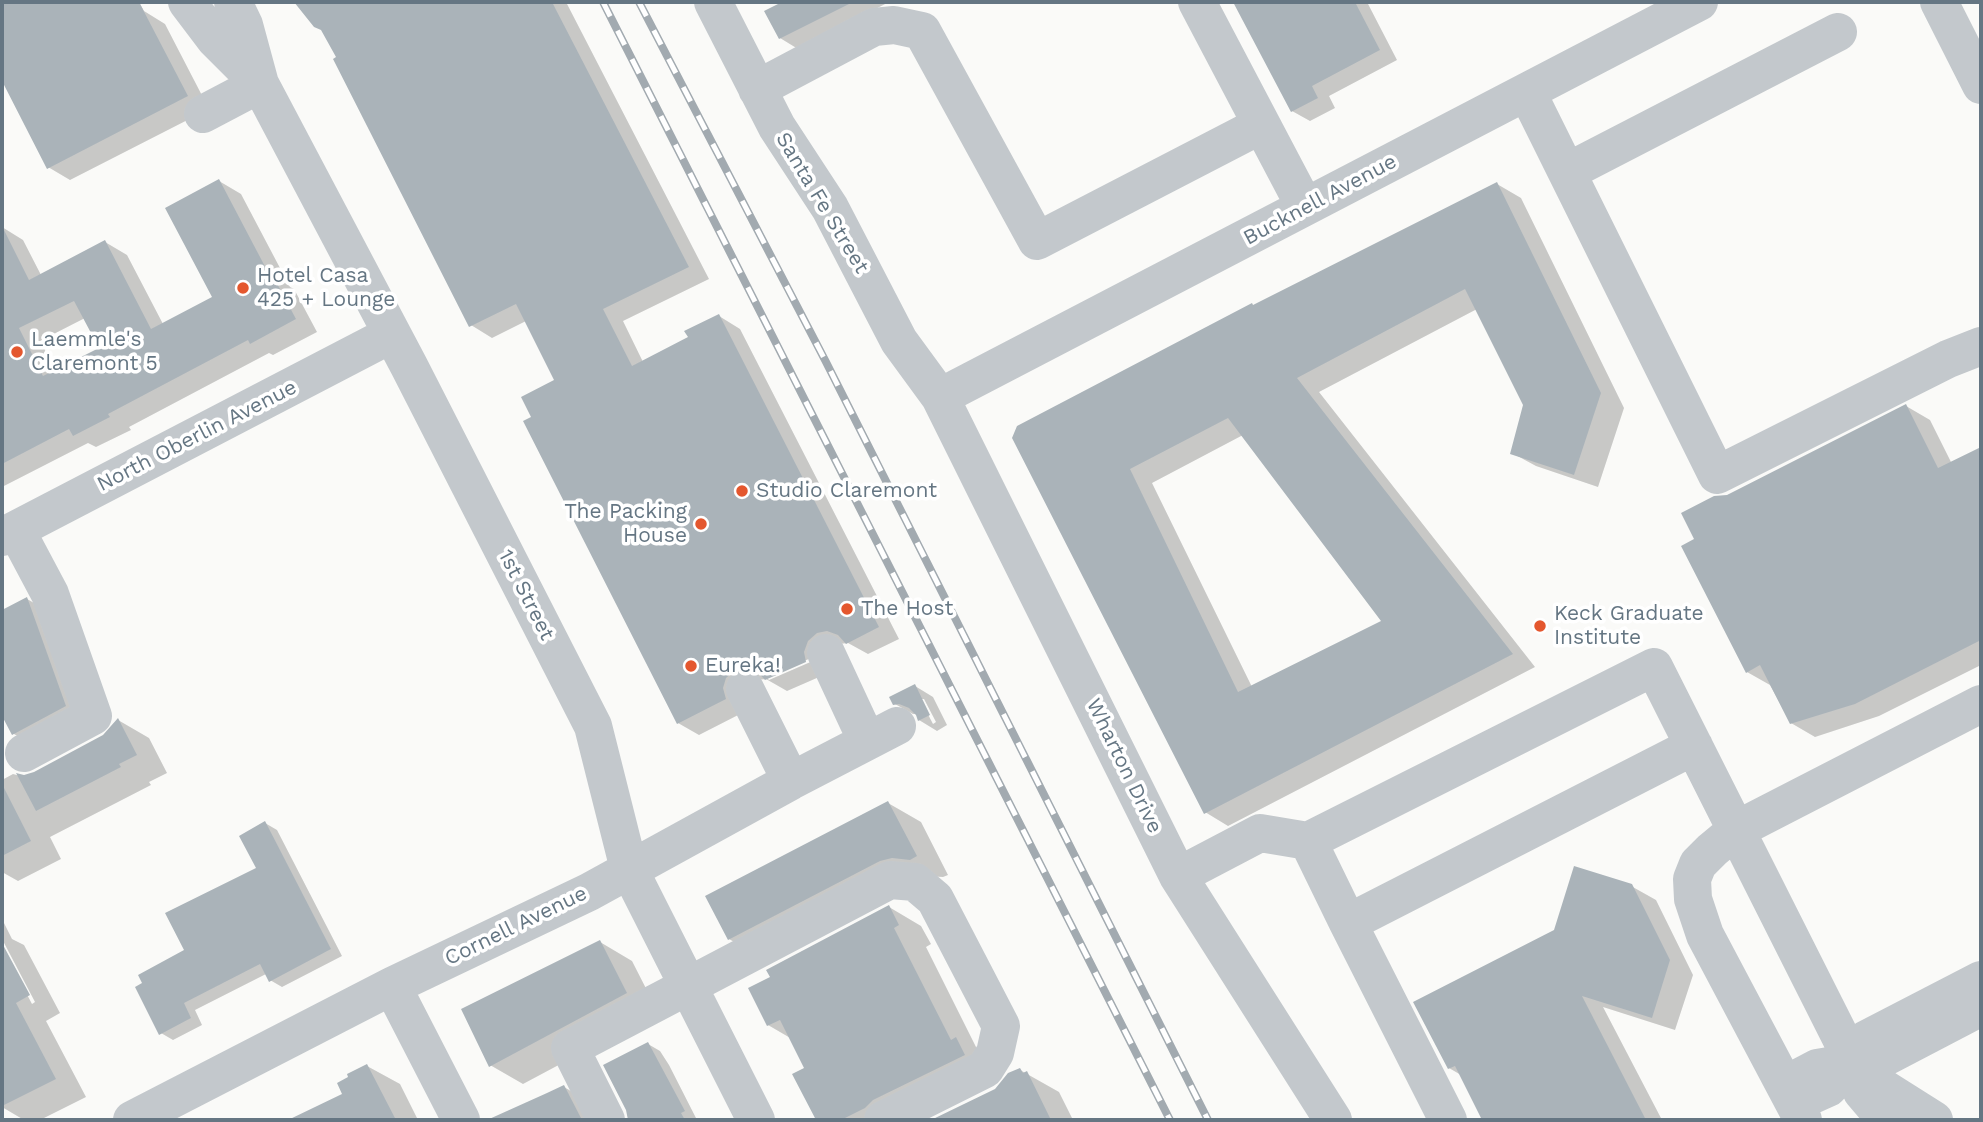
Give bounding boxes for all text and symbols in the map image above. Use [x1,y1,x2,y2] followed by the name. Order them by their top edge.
[770,128,874,278] street label: Santa Fe Street
[1239,149,1401,251] street label: Bucknell Avenue
[257,263,395,313] place label: Hotel Casa 425 + Lounge
[235,280,251,296] marker: Hotel Casa 425 + Lounge
[31,327,158,377] place label: Laemmle's Claremont 5
[9,344,25,360] marker: Laemmle's Claremont 5
[93,375,301,497] street label: North Oberlin Avenue
[756,478,937,504] place label: Studio Claremont
[734,483,750,499] marker: Studio Claremont
[564,499,687,549] place label: The Packing House
[693,516,709,532] marker: The Packing House
[492,545,560,645] street label: 1st Street
[861,596,953,622] place label: The Host
[839,601,855,617] marker: The Host
[1554,601,1704,651] place label: Keck Graduate Institute
[1532,618,1548,634] marker: Keck Graduate Institute
[705,653,781,679] place label: Eureka!
[683,658,699,674] marker: Eureka!
[1081,695,1167,837] street label: Wharton Drive
[441,881,591,971] street label: Cornell Avenue

